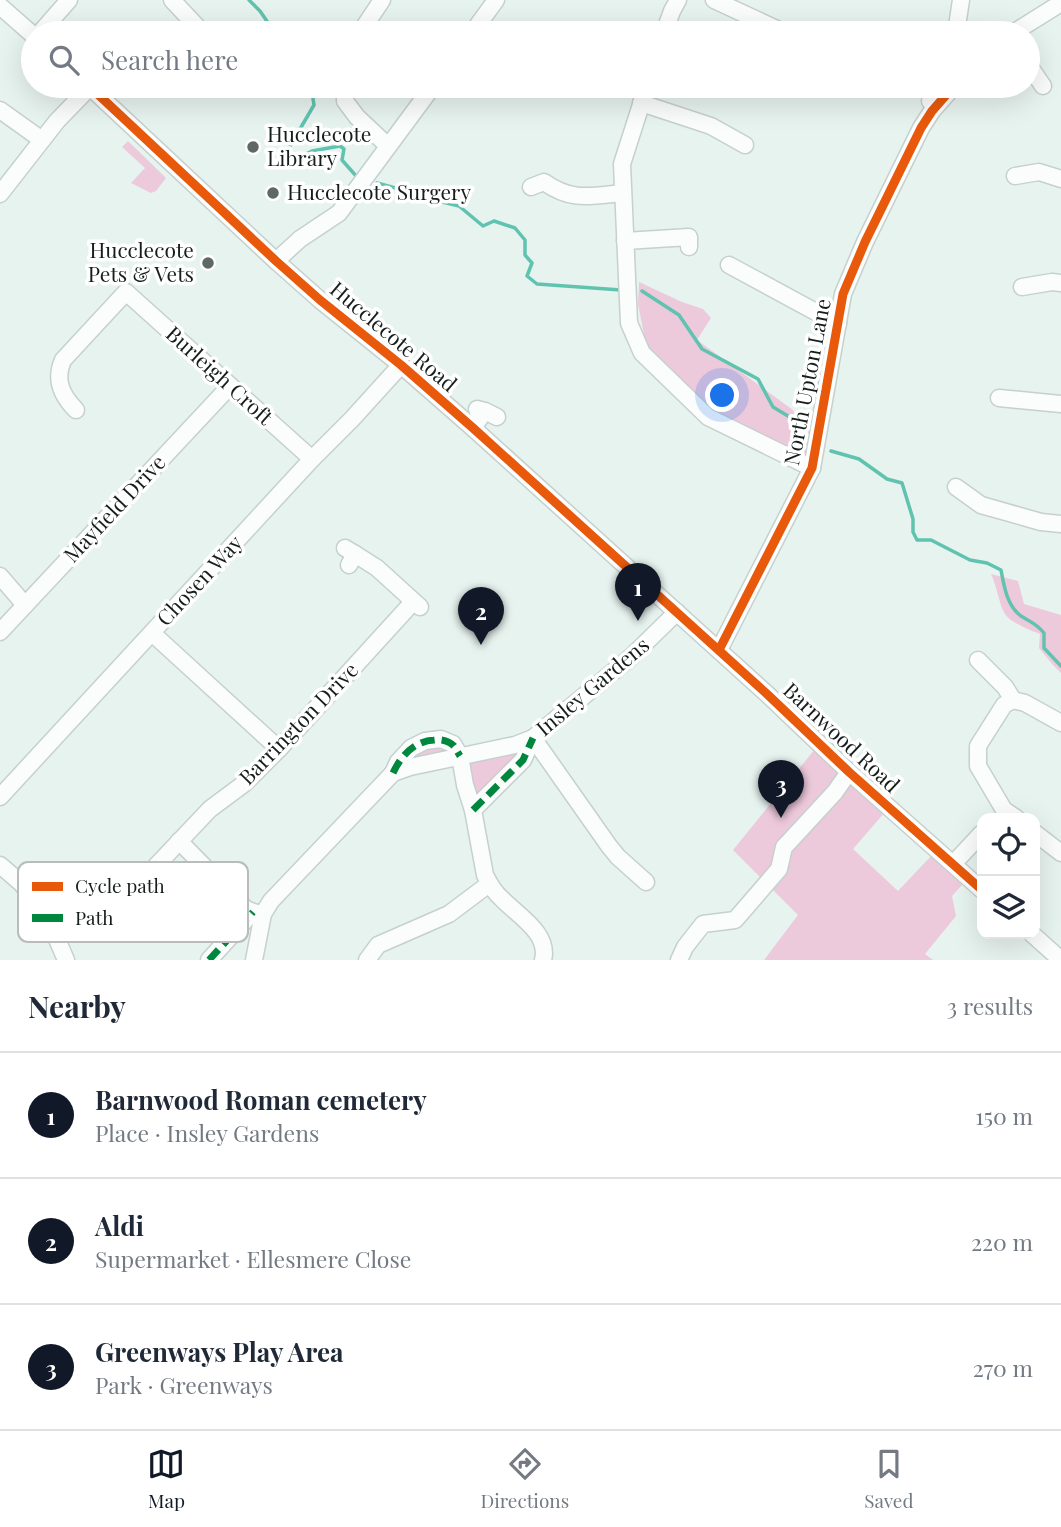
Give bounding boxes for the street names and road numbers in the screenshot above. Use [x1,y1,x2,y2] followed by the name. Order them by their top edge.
[325,274,464,397] street label: Hucclecote Road
[776,296,836,467] street label: North Upton Lane
[161,319,280,430] street label: Burleigh Croft
[56,448,171,567] street label: Mayfield Drive
[149,528,248,631] street label: Chosen Way
[529,630,654,741] street label: Insley Gardens
[232,655,363,790] street label: Barrington Drive
[778,675,907,798] street label: Barnwood Road

